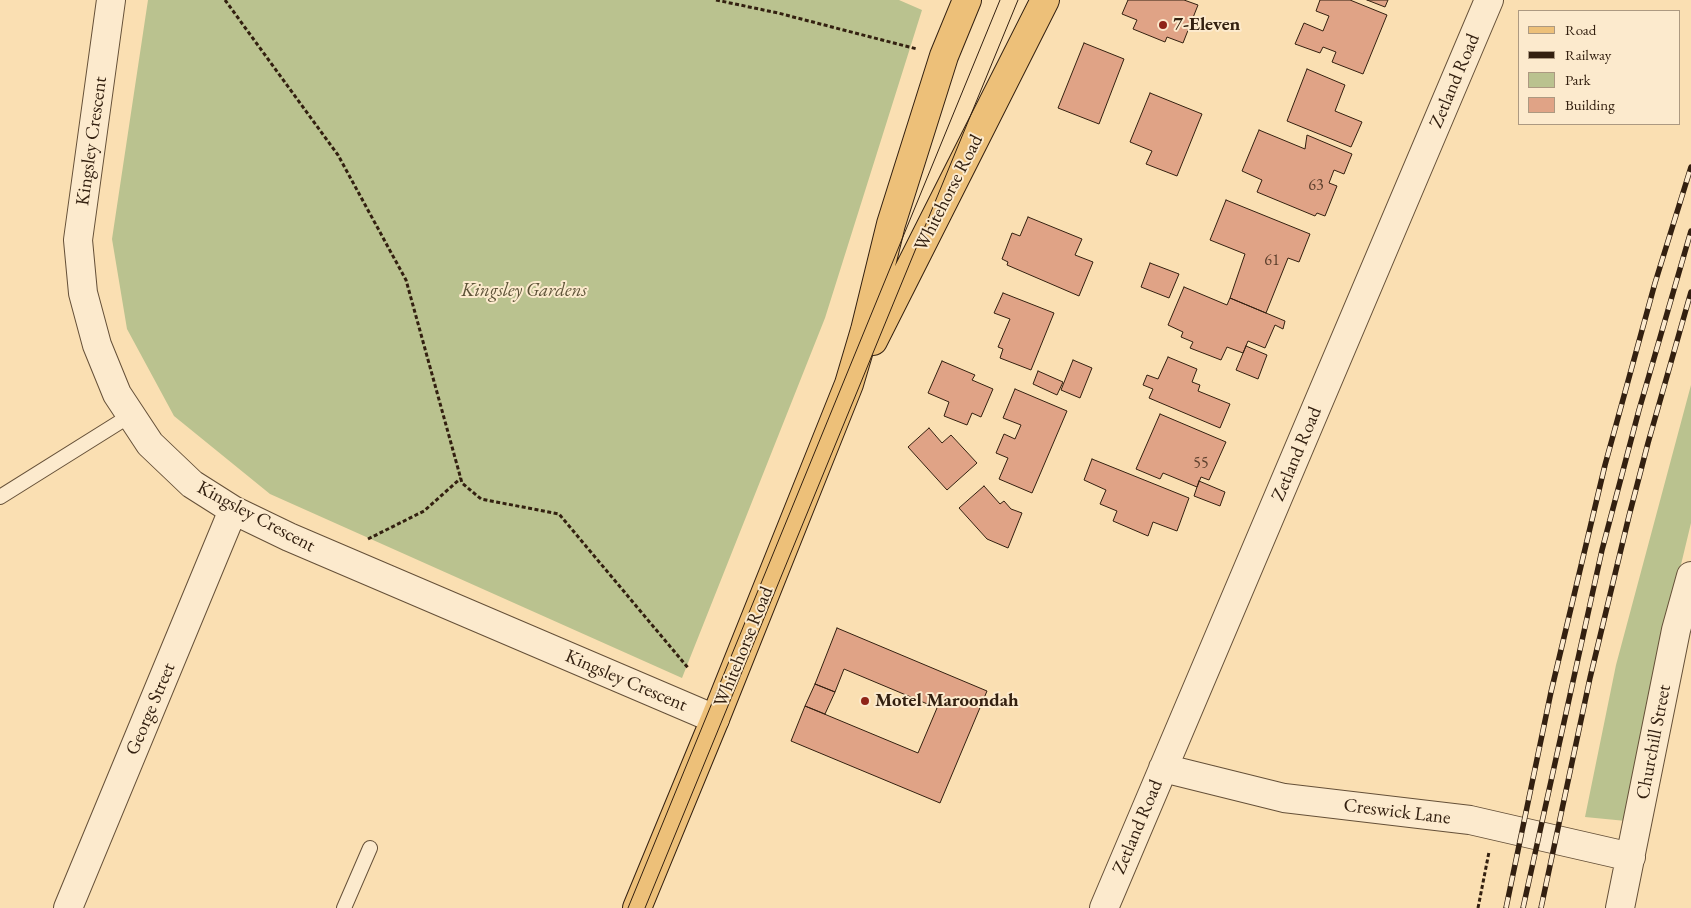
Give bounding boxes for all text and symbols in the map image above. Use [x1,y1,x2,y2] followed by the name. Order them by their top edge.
[1518,10,1681,125] legend
[1173,14,1240,36] place label: 7-Eleven
[1157,19,1169,31] marker: 7-Eleven
[1565,20,1596,39] text: Road
[1425,30,1485,132] street label: Zetland Road
[1565,45,1611,64] text: Railway
[1565,70,1591,89] text: Park
[72,75,112,207] street label: Kingsley Crescent
[1565,95,1615,114] text: Building
[910,131,988,255] street label: Whitehorse Road
[1308,176,1324,196] house number: 63
[1264,251,1280,271] house number: 61
[461,280,587,302] park label: Kingsley Gardens
[1267,403,1327,505] street label: Zetland Road
[1193,454,1209,474] house number: 55
[193,476,319,558] street label: Kingsley Crescent
[709,583,779,711] street label: Whitehorse Road
[562,645,690,717] street label: Kingsley Crescent
[121,659,181,759] street label: George Street
[1632,683,1676,801] street label: Churchill Street
[875,690,1019,712] place label: Motel Maroondah
[859,695,871,707] marker: Motel Maroondah
[1108,776,1168,878] street label: Zetland Road
[1342,794,1452,830] street label: Creswick Lane

